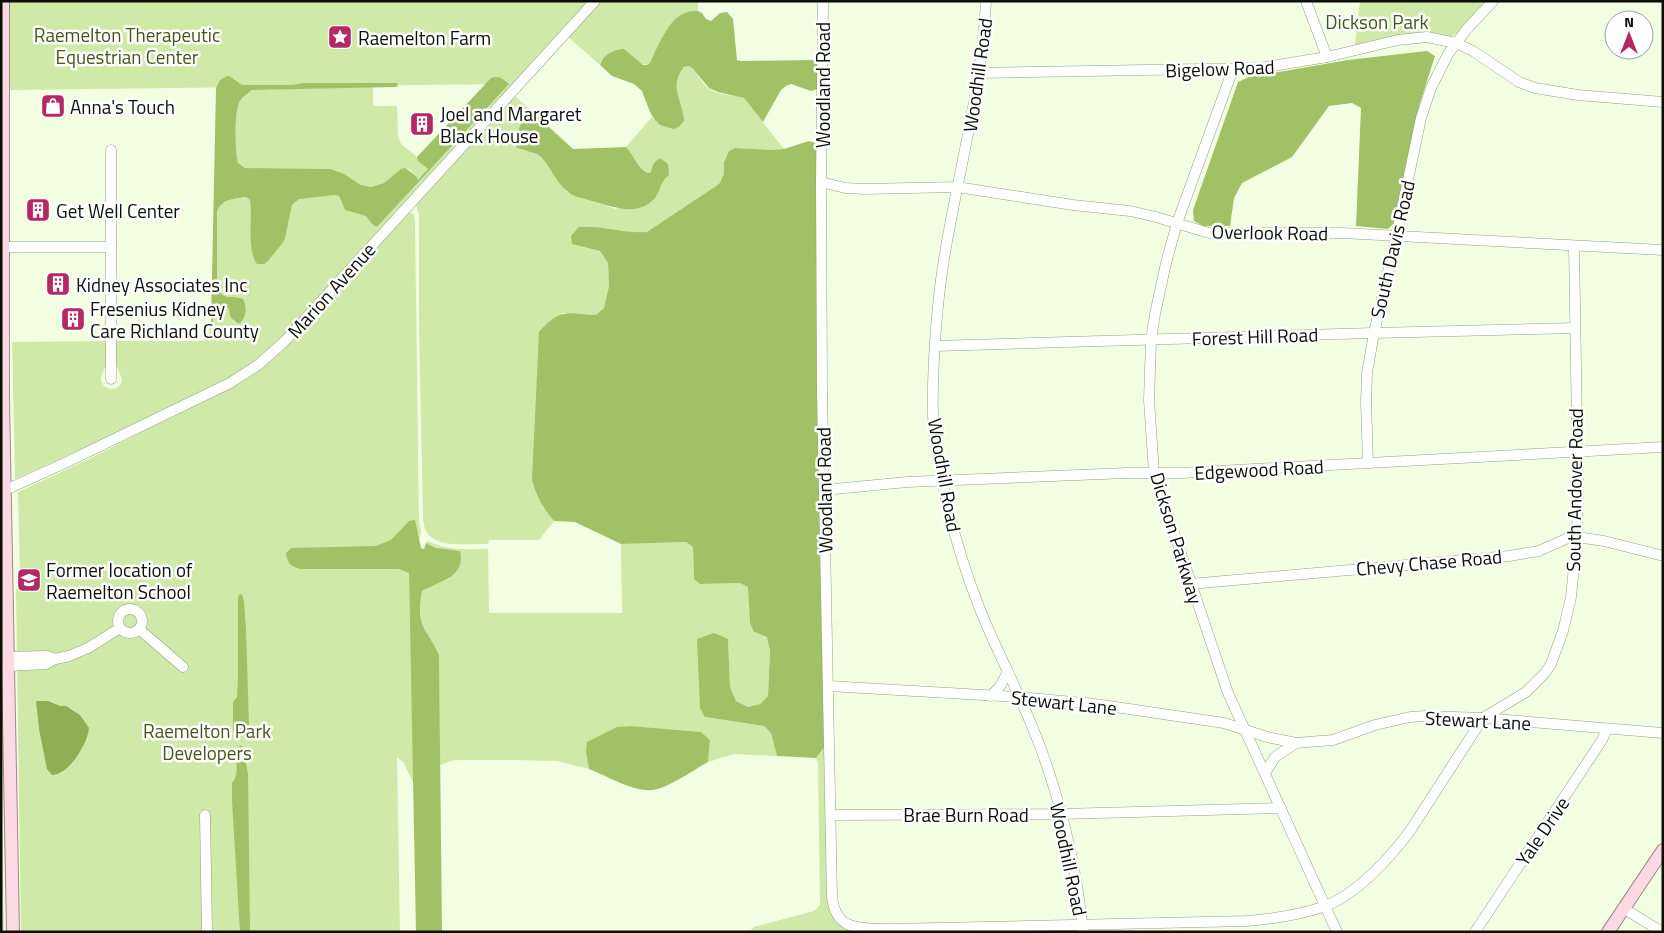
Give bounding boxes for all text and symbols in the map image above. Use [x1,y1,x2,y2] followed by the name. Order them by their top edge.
[1325,7,1429,36] park label: Dickson Park
[1604,10,1654,60] north arrow
[1624,11,1634,32] text: N
[955,16,999,134] street label: Woodhill Road
[34,20,220,71] park label: Raemelton Therapeutic Equestrian Center
[808,22,837,148] street label: Woodland Road
[358,23,491,52] place label: Raemelton Farm
[327,24,353,50] place icon: Raemelton Farm
[1165,52,1275,84] street label: Bigelow Road
[70,92,175,121] place label: Anna's Touch
[40,93,66,119] shop icon: Anna's Touch
[440,99,582,150] place label: Joel and Margaret Black House
[409,111,435,137] building icon: Joel and Margaret Black House
[1362,177,1422,321] street label: South Davis Road
[56,196,180,225] place label: Get Well Center
[25,197,51,223] building icon: Get Well Center
[1211,216,1329,248] street label: Overlook Road
[280,236,382,344] street label: Marion Avenue
[76,270,247,299] place label: Kidney Associates Inc
[45,271,71,297] building icon: Kidney Associates Inc
[90,294,259,345] place label: Fresenius Kidney Care Richland County
[60,306,86,332] building icon: Fresenius Kidney Care Richland County
[1191,319,1319,353] street label: Forest Hill Road
[1558,408,1590,572] street label: South Andover Road
[921,416,969,534] street label: Woodhill Road
[808,427,840,553] street label: Woodland Road
[1194,451,1324,487] street label: Edgewood Road
[1143,469,1211,607] street label: Dickson Parkway
[1355,541,1503,583] street label: Chevy Chase Road
[46,555,193,606] place label: Former location of Raemelton School
[16,567,42,593] school or university icon: Former location of Raemelton School
[1010,682,1118,722] street label: Stewart Lane
[1424,703,1532,737] street label: Stewart Lane
[143,716,271,767] park label: Raemelton Park Developers
[1508,790,1576,872] street label: Yale Drive
[903,800,1029,829] street label: Brae Burn Road
[1043,800,1095,918] street label: Woodhill Road

